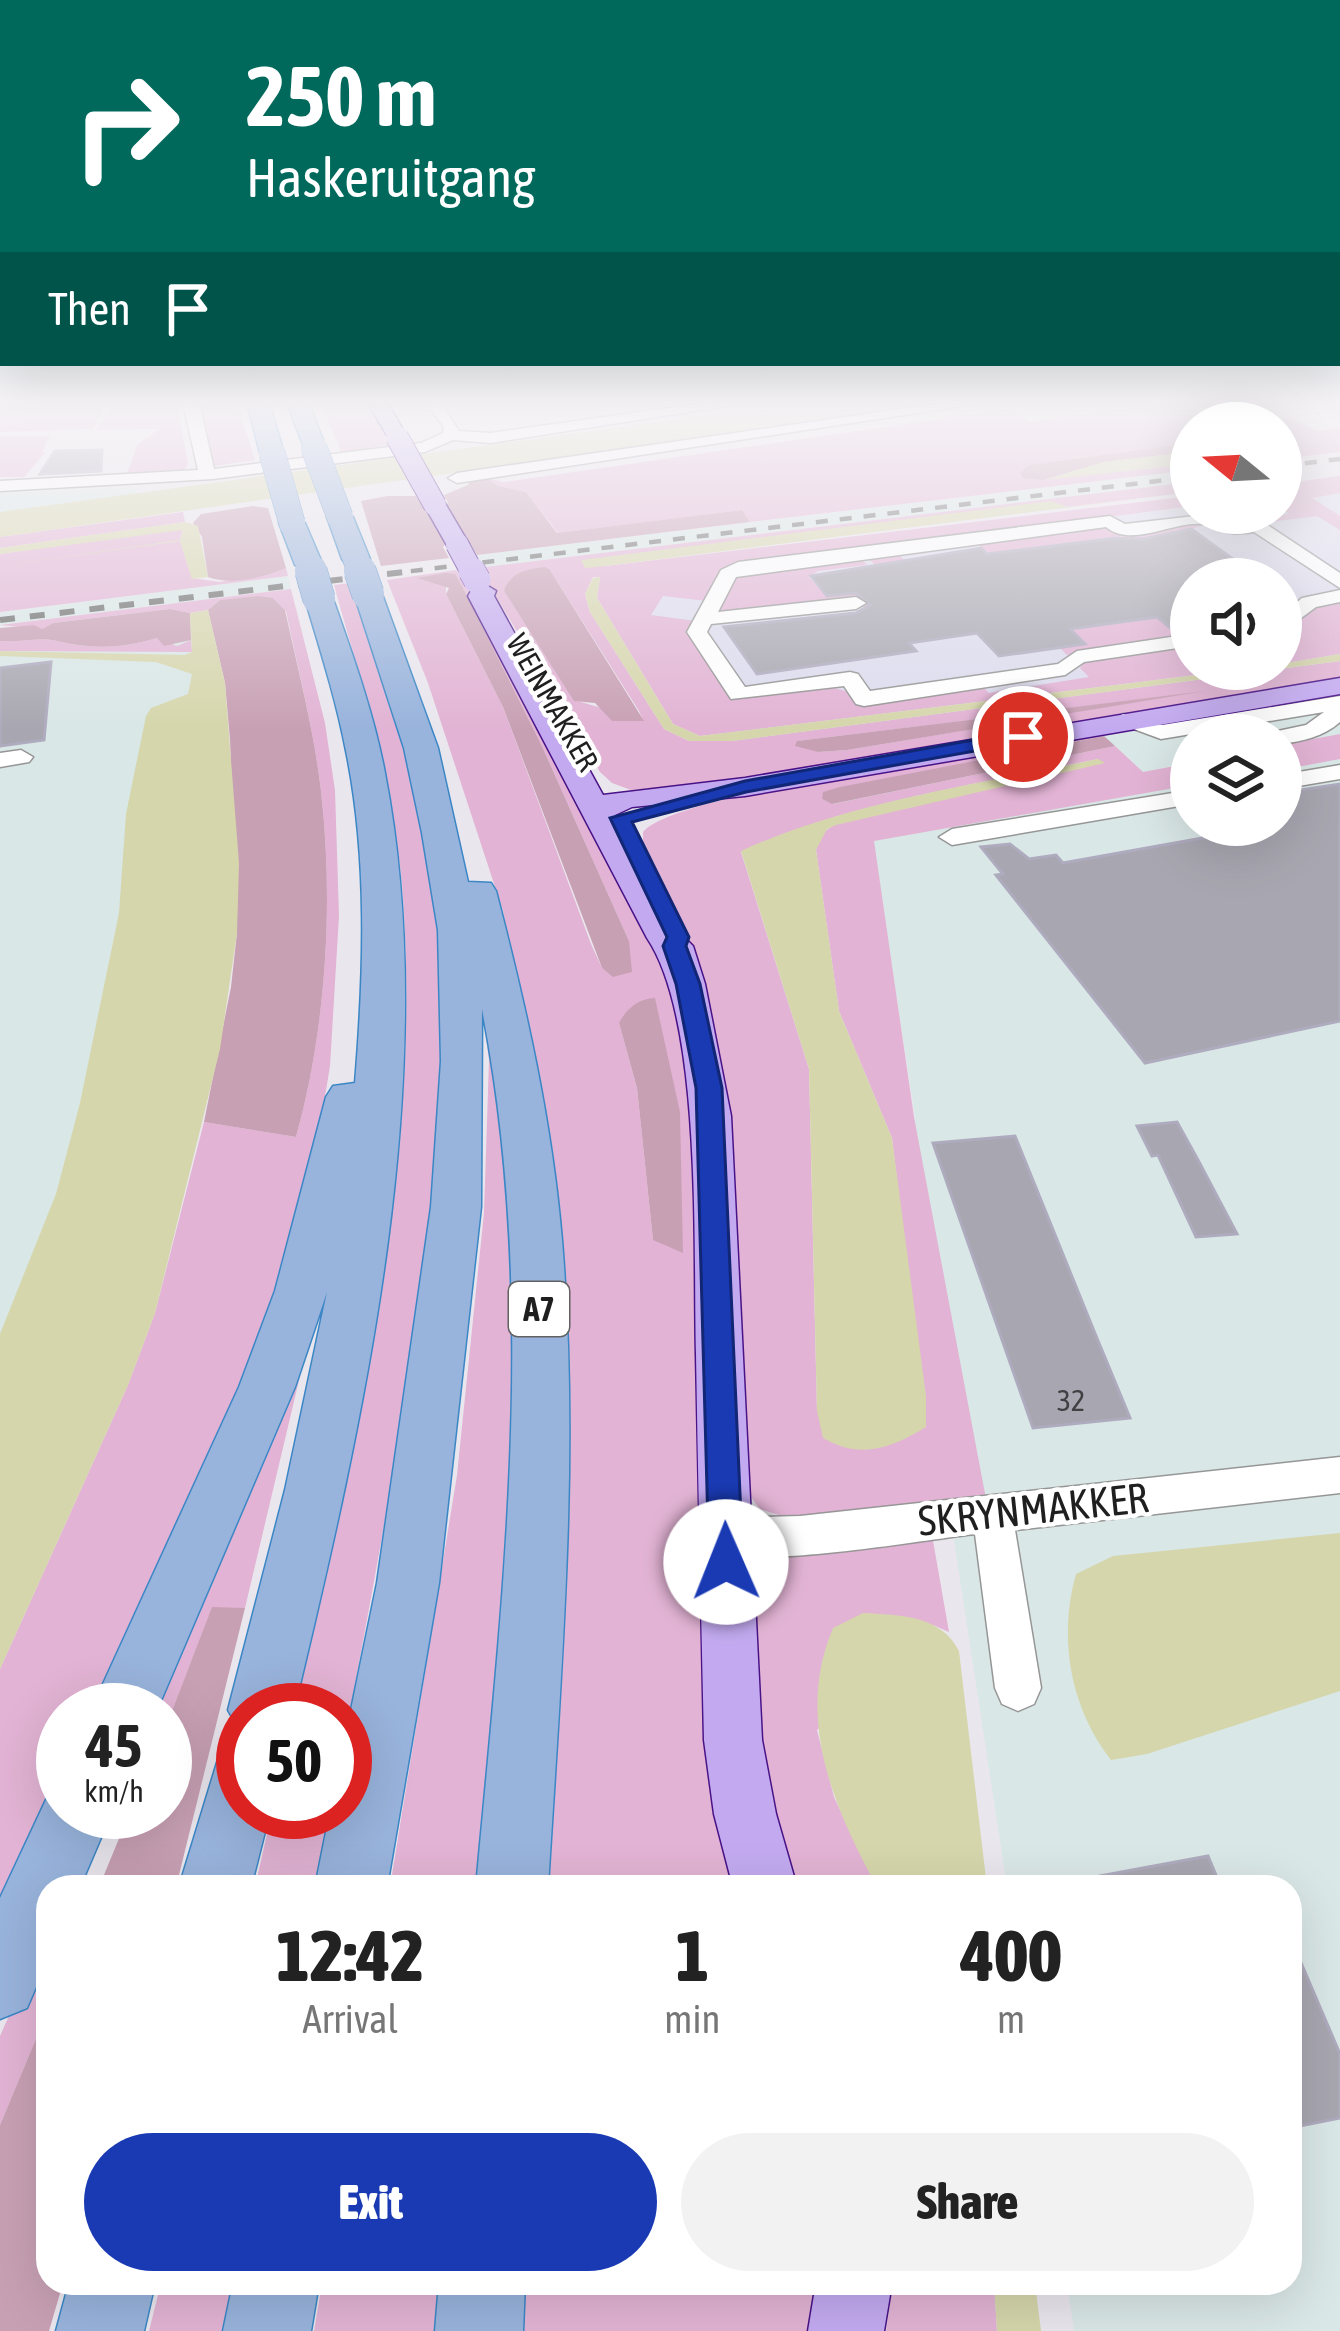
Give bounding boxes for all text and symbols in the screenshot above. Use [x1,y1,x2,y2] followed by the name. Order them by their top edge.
[48,48,204,204] icon: right
[246,48,436,144] text: 250 m
[246,147,535,208] text: Haskeruitgang
[155,276,221,342] icon: arrive
[48,283,131,335] text: Then
[1170,402,1302,534] north arrow
[1170,402,1302,846] map controls
[1170,558,1302,690] button: sound
[500,628,606,776] street label: WEINMAKKER
[972,686,1074,788] pin
[990,704,1056,770] icon: arrive
[1170,714,1302,846] button: layers
[509,1282,569,1336] road number: A7
[1057,1383,1085,1417] house number: 32
[916,1473,1150,1545] street label: SKRYNMAKKER
[663,1499,789,1625] position arrow
[216,1683,372,1839] speed limit sign: 50
[86,1711,142,1780] text: 45
[84,1774,144,1808] text: km/h
[276,1914,424,1996] text: 12:42
[675,1914,709,1996] text: 1
[960,1914,1062,1996] text: 400
[303,1997,398,2041] text: Arrival
[664,1997,720,2041] text: min
[997,1997,1025,2041] text: m
[84,2133,657,2271] button: Exit
[681,2133,1254,2271] button: Share

